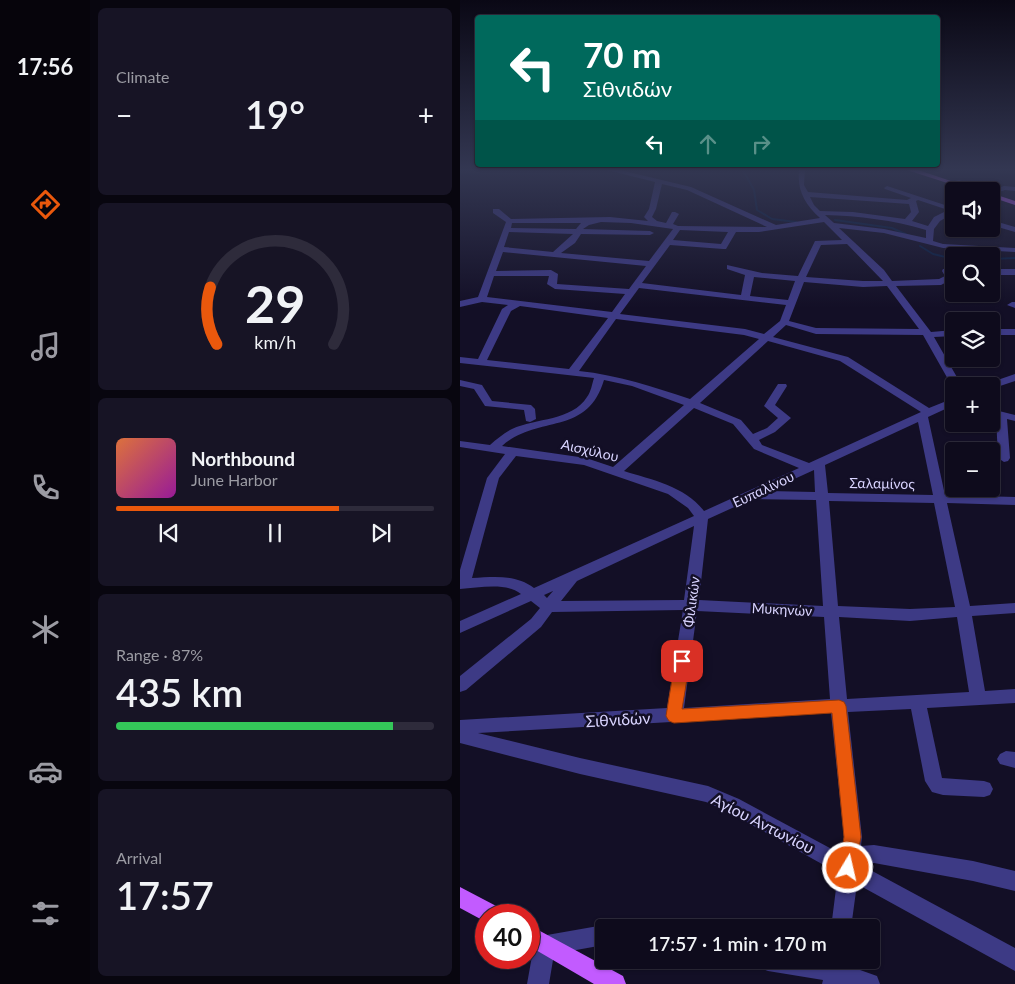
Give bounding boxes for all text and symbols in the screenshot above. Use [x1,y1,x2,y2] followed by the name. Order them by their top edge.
[583,33,661,75] text: 70 m
[500,35,565,100] icon: left
[17,53,73,80] text: 17:56
[116,67,169,86] text: Climate
[583,75,672,102] text: Σιθνιδών
[245,91,305,137] text: 19°
[116,98,132,132] text: −
[418,98,434,132] text: +
[641,130,669,158] icon: left
[694,130,722,158] icon: ahead
[747,130,775,158] icon: right
[945,182,1000,497] map controls
[945,182,1000,237] button: sound
[28,187,63,222] icon: directions
[945,247,1000,302] button: search
[245,272,305,334] text: 29
[945,312,1000,367] button: layers
[28,329,63,364] icon: music
[254,331,296,353] text: km/h
[945,377,1000,432] button: +
[560,435,620,465] street label: Αισχύλου
[945,442,1000,497] button: −
[191,447,295,470] text: Northbound
[730,467,796,511] street label: Ευπαλίνου
[28,470,63,505] icon: phone
[191,470,278,489] text: June Harbor
[849,474,915,492] street label: Σαλαμίνος
[155,519,183,547] icon: previous
[261,519,289,547] icon: pause
[367,519,395,547] icon: next
[679,575,703,629] street label: Φιλικών
[751,599,813,619] street label: Μυκηνών
[28,612,63,647] icon: climate
[661,640,703,682] pin
[116,645,203,664] text: Range · 87%
[668,647,696,675] icon: arrive
[116,669,243,715] text: 435 km
[585,708,651,730] street label: Σιθνιδών
[28,754,63,789] icon: car
[709,789,817,857] street label: Αγίου Αντωνίου
[821,841,873,893] position arrow
[116,848,162,867] text: Arrival
[116,872,214,918] text: 17:57
[28,896,63,931] icon: filters
[475,904,540,969] speed limit sign: 40
[648,932,827,955] text: 17:57 · 1 min · 170 m

